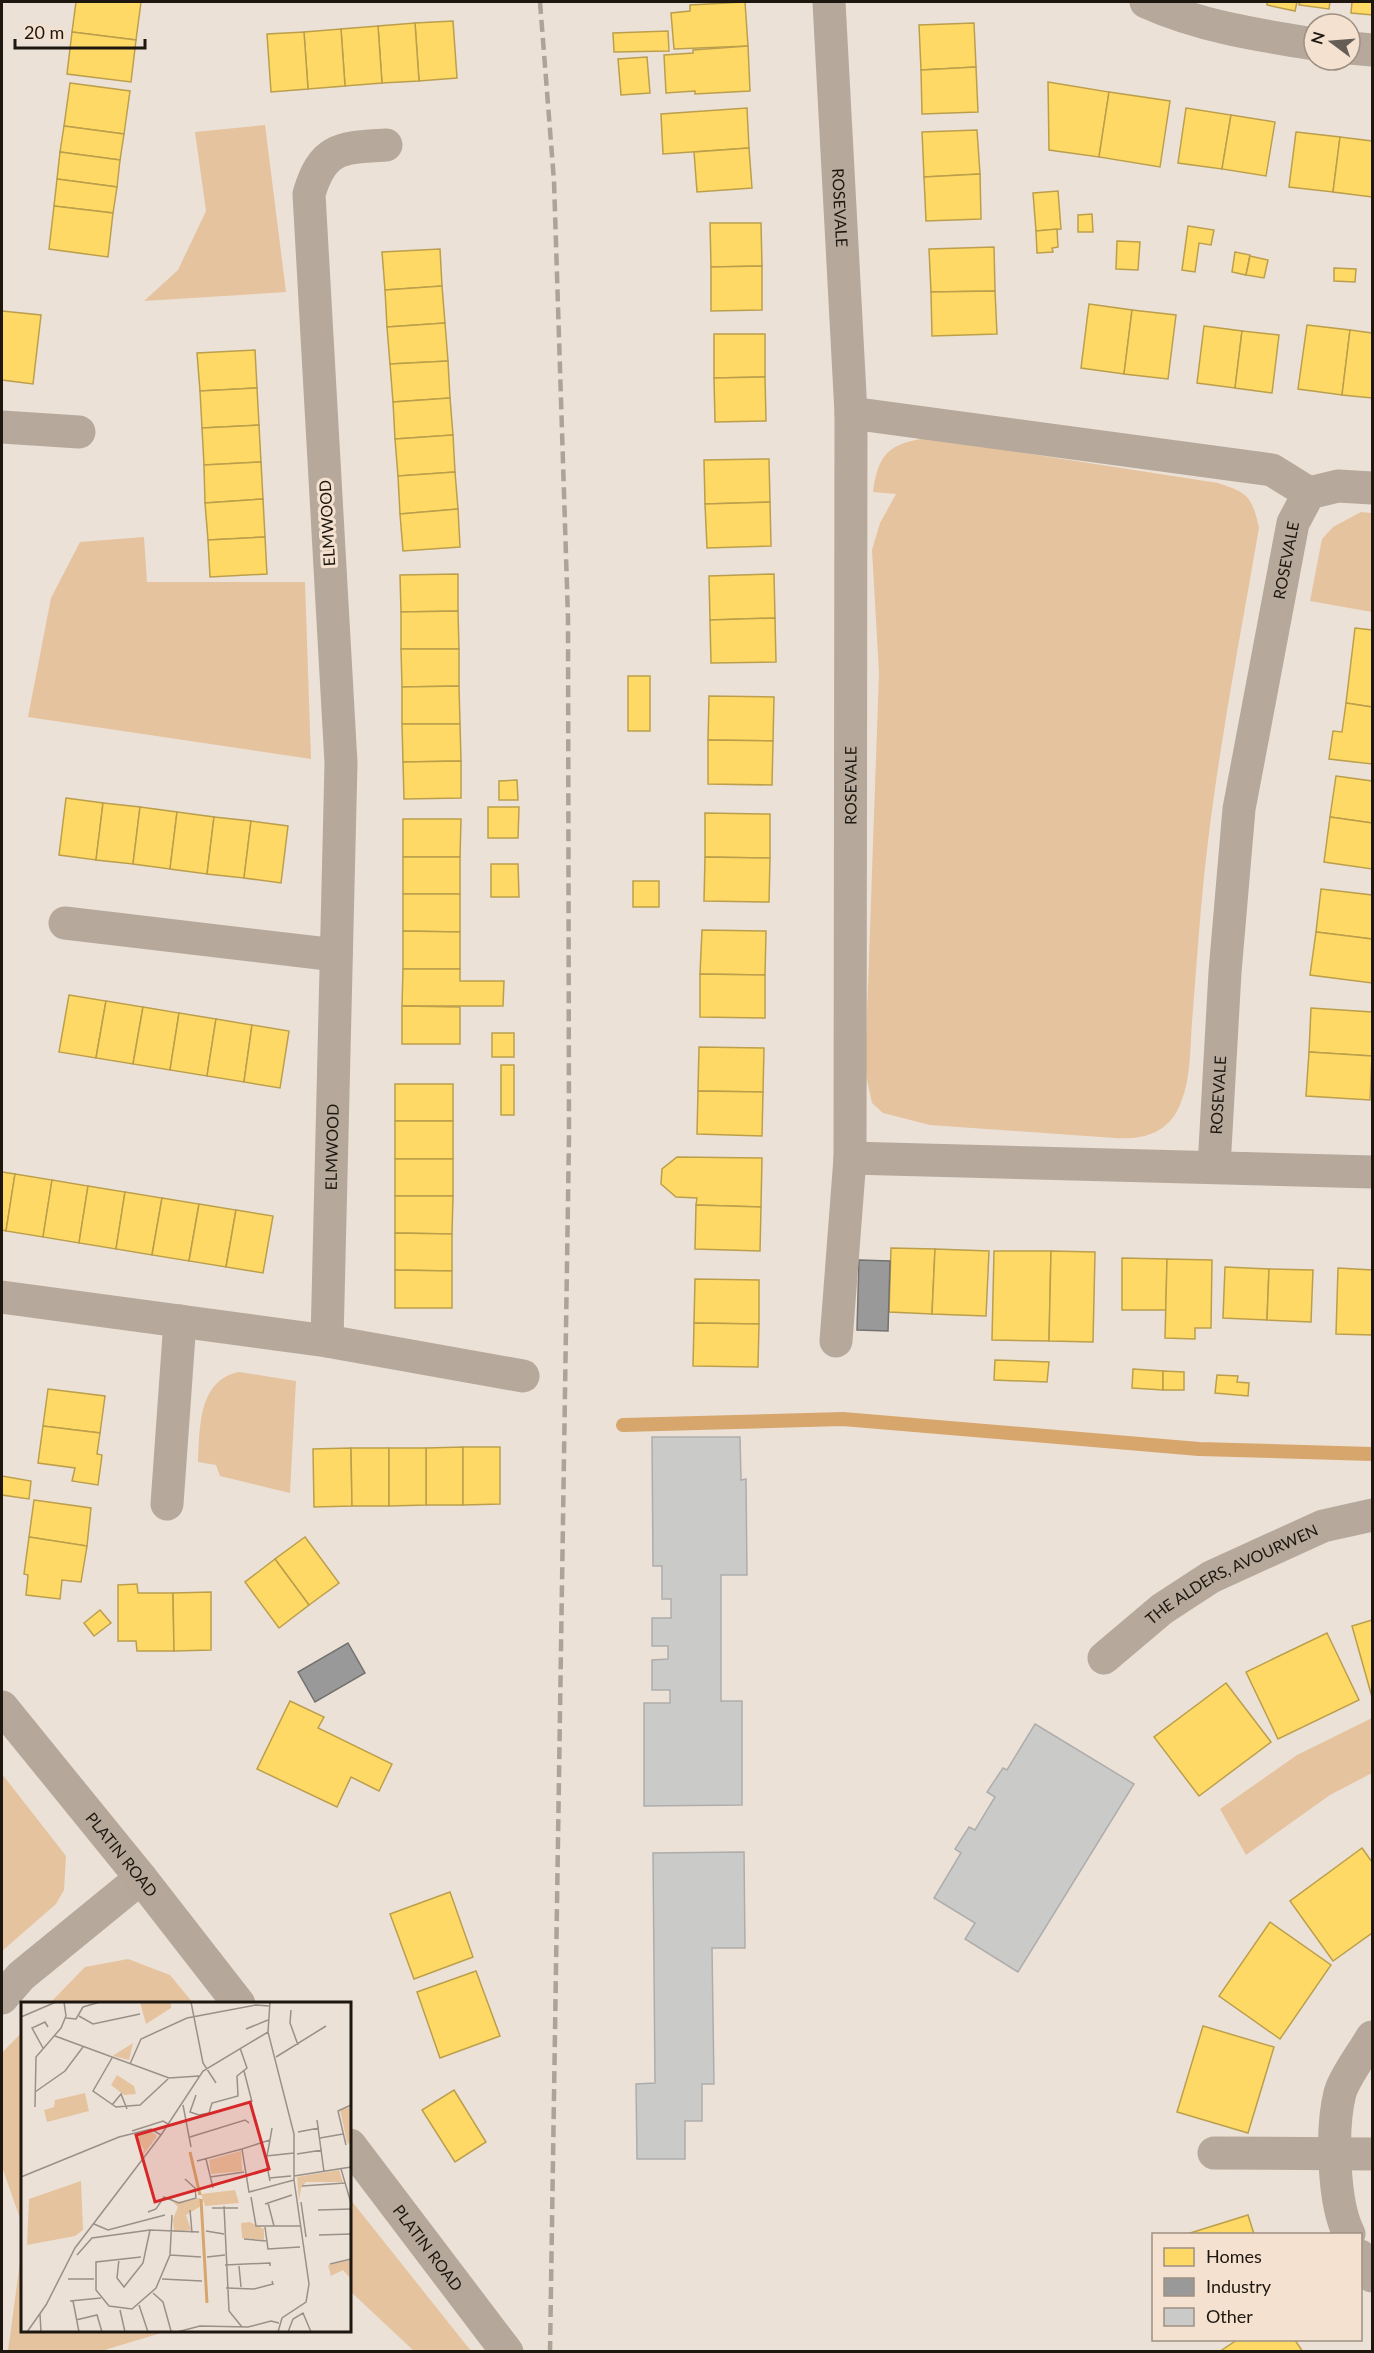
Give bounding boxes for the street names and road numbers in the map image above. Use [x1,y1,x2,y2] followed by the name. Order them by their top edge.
[829,168,852,248] street label: ROSEVALE
[315,479,338,567] street label: ELMWOOD
[1269,520,1302,601] street label: ROSEVALE
[840,746,860,825] street label: ROSEVALE
[1206,1055,1229,1135] street label: ROSEVALE
[321,1104,342,1191] street label: ELMWOOD
[1141,1520,1321,1628] street label: THE ALDERS, AVOURWEN
[82,1808,162,1900] street label: PLATIN ROAD
[390,2201,467,2294] street label: PLATIN ROAD

